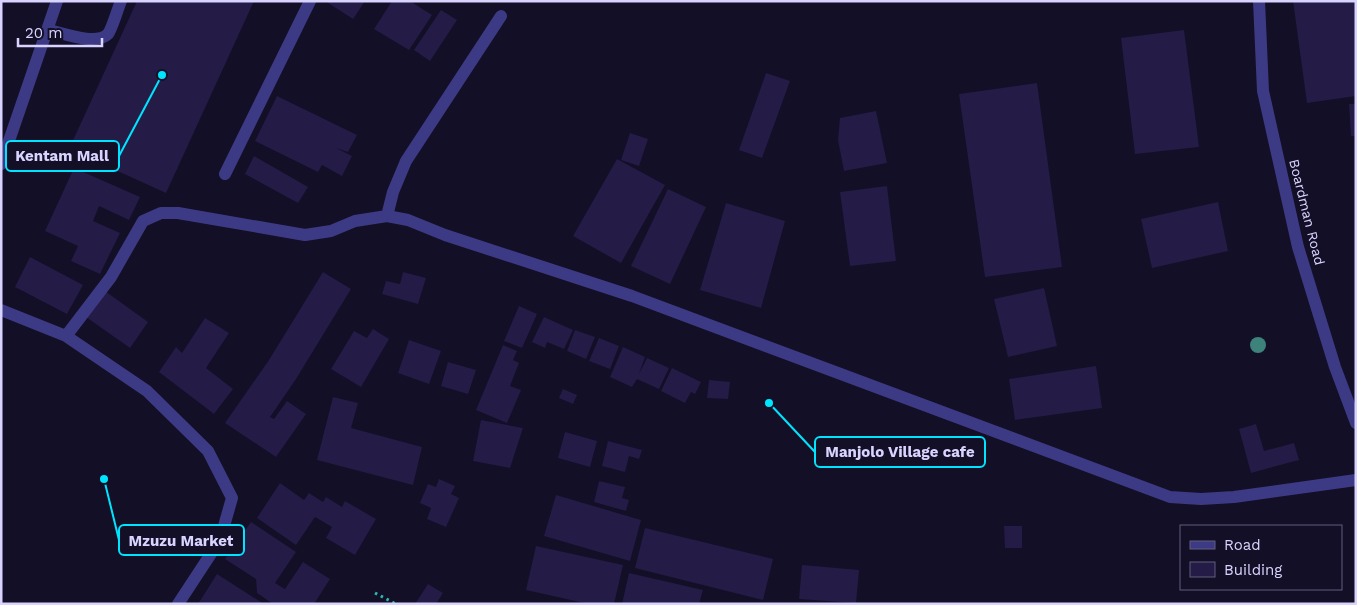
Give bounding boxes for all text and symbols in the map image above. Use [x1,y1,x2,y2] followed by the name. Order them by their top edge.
[18,15,101,47] scale bar
[25,24,63,42] text: 20 m
[6,141,119,171] callout: Kentam Mall
[15,147,109,165] text: Kentam Mall
[1286,157,1328,267] street label: Boardman Road
[815,437,985,467] callout: Manjolo Village cafe
[825,443,975,461] text: Manjolo Village cafe
[119,525,244,555] callout: Mzuzu Market
[1180,525,1342,590] legend
[129,532,234,550] text: Mzuzu Market
[1224,536,1261,554] text: Road
[1224,561,1282,579] text: Building

